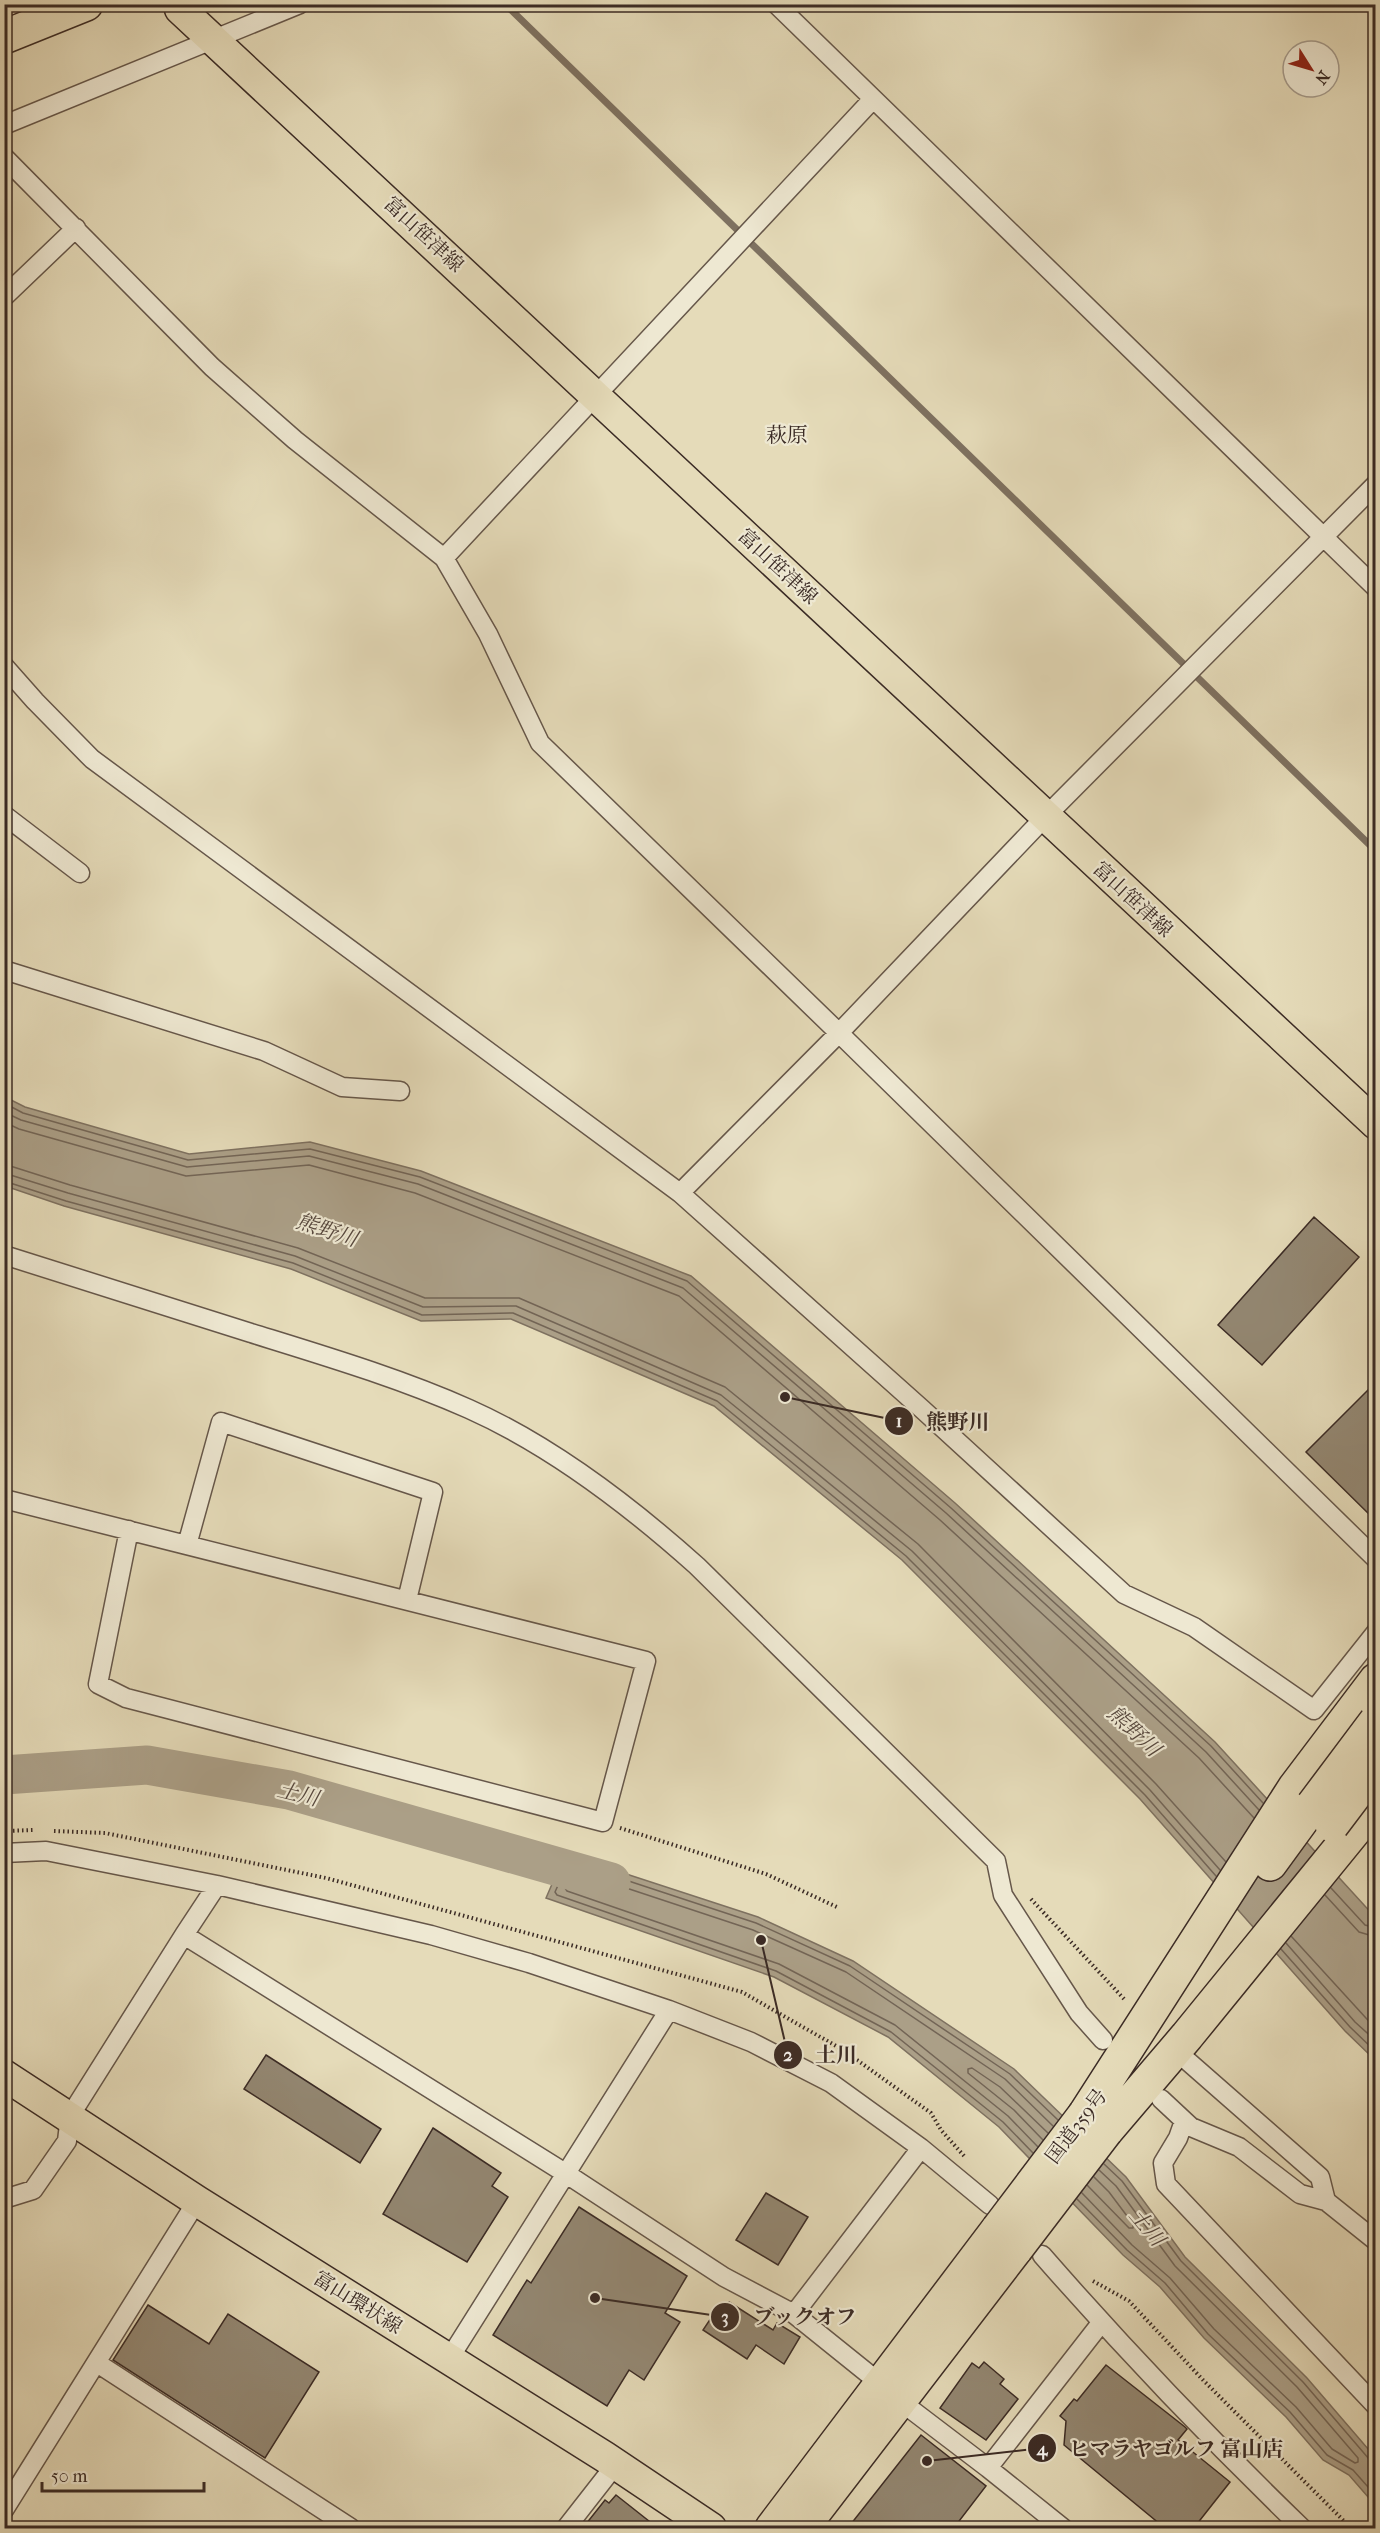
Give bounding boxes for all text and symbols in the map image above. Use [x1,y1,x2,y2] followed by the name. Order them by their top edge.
[1281,39,1341,99] north arrow
[1311,67,1334,89] text: N
[379,192,468,277] street label: 富山笹津線
[766,423,808,447] district label: 萩原
[733,524,822,609] street label: 富山笹津線
[1088,857,1177,942] street label: 富山笹津線
[293,1209,363,1252] water label: 熊野川
[884,1402,1001,1441] callout: 熊野川
[927,1410,990,1434] text: 熊野川
[896,1411,902,1432] text: 1
[1103,1701,1167,1763] water label: 熊野川
[275,1777,323,1811] water label: 土川
[773,2035,869,2074] callout: 土川
[815,2043,857,2067] text: 土川
[783,2045,793,2066] text: 2
[1041,2085,1112,2168] street label: 国道359号
[1124,2203,1171,2252] water label: 土川
[309,2266,406,2339] street label: 富山環状線
[710,2297,869,2336] callout: ブックオフ
[754,2305,856,2329] text: ブックオフ
[721,2307,729,2328] text: 3
[1027,2429,1295,2468] callout: ヒマラヤゴルフ 富山店
[1069,2437,1283,2461] text: ヒマラヤゴルフ 富山店
[1036,2439,1049,2460] text: 4
[42,2455,204,2493] scale bar
[51,2466,88,2487] text: 50 m

